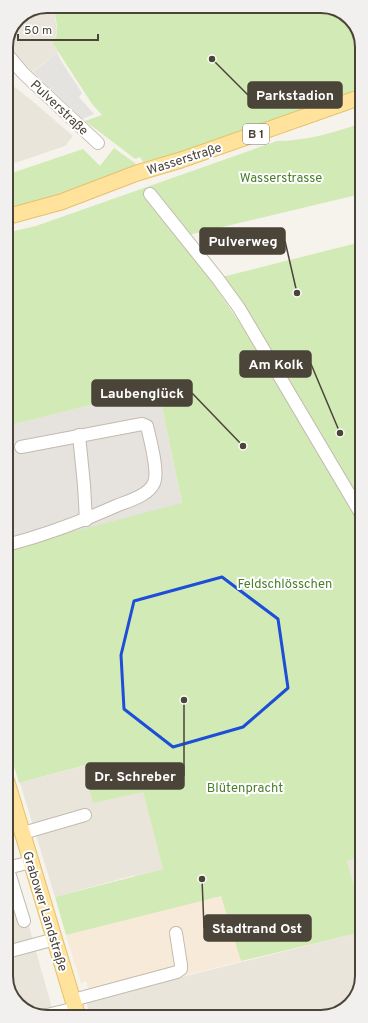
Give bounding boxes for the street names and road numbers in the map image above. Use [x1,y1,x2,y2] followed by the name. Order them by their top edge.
[26,78,91,139] street label: Pulverstraße
[243,124,269,144] road number: B 1
[145,140,224,180] street label: Wasserstraße
[18,850,70,974] street label: Grabower Landstraße

